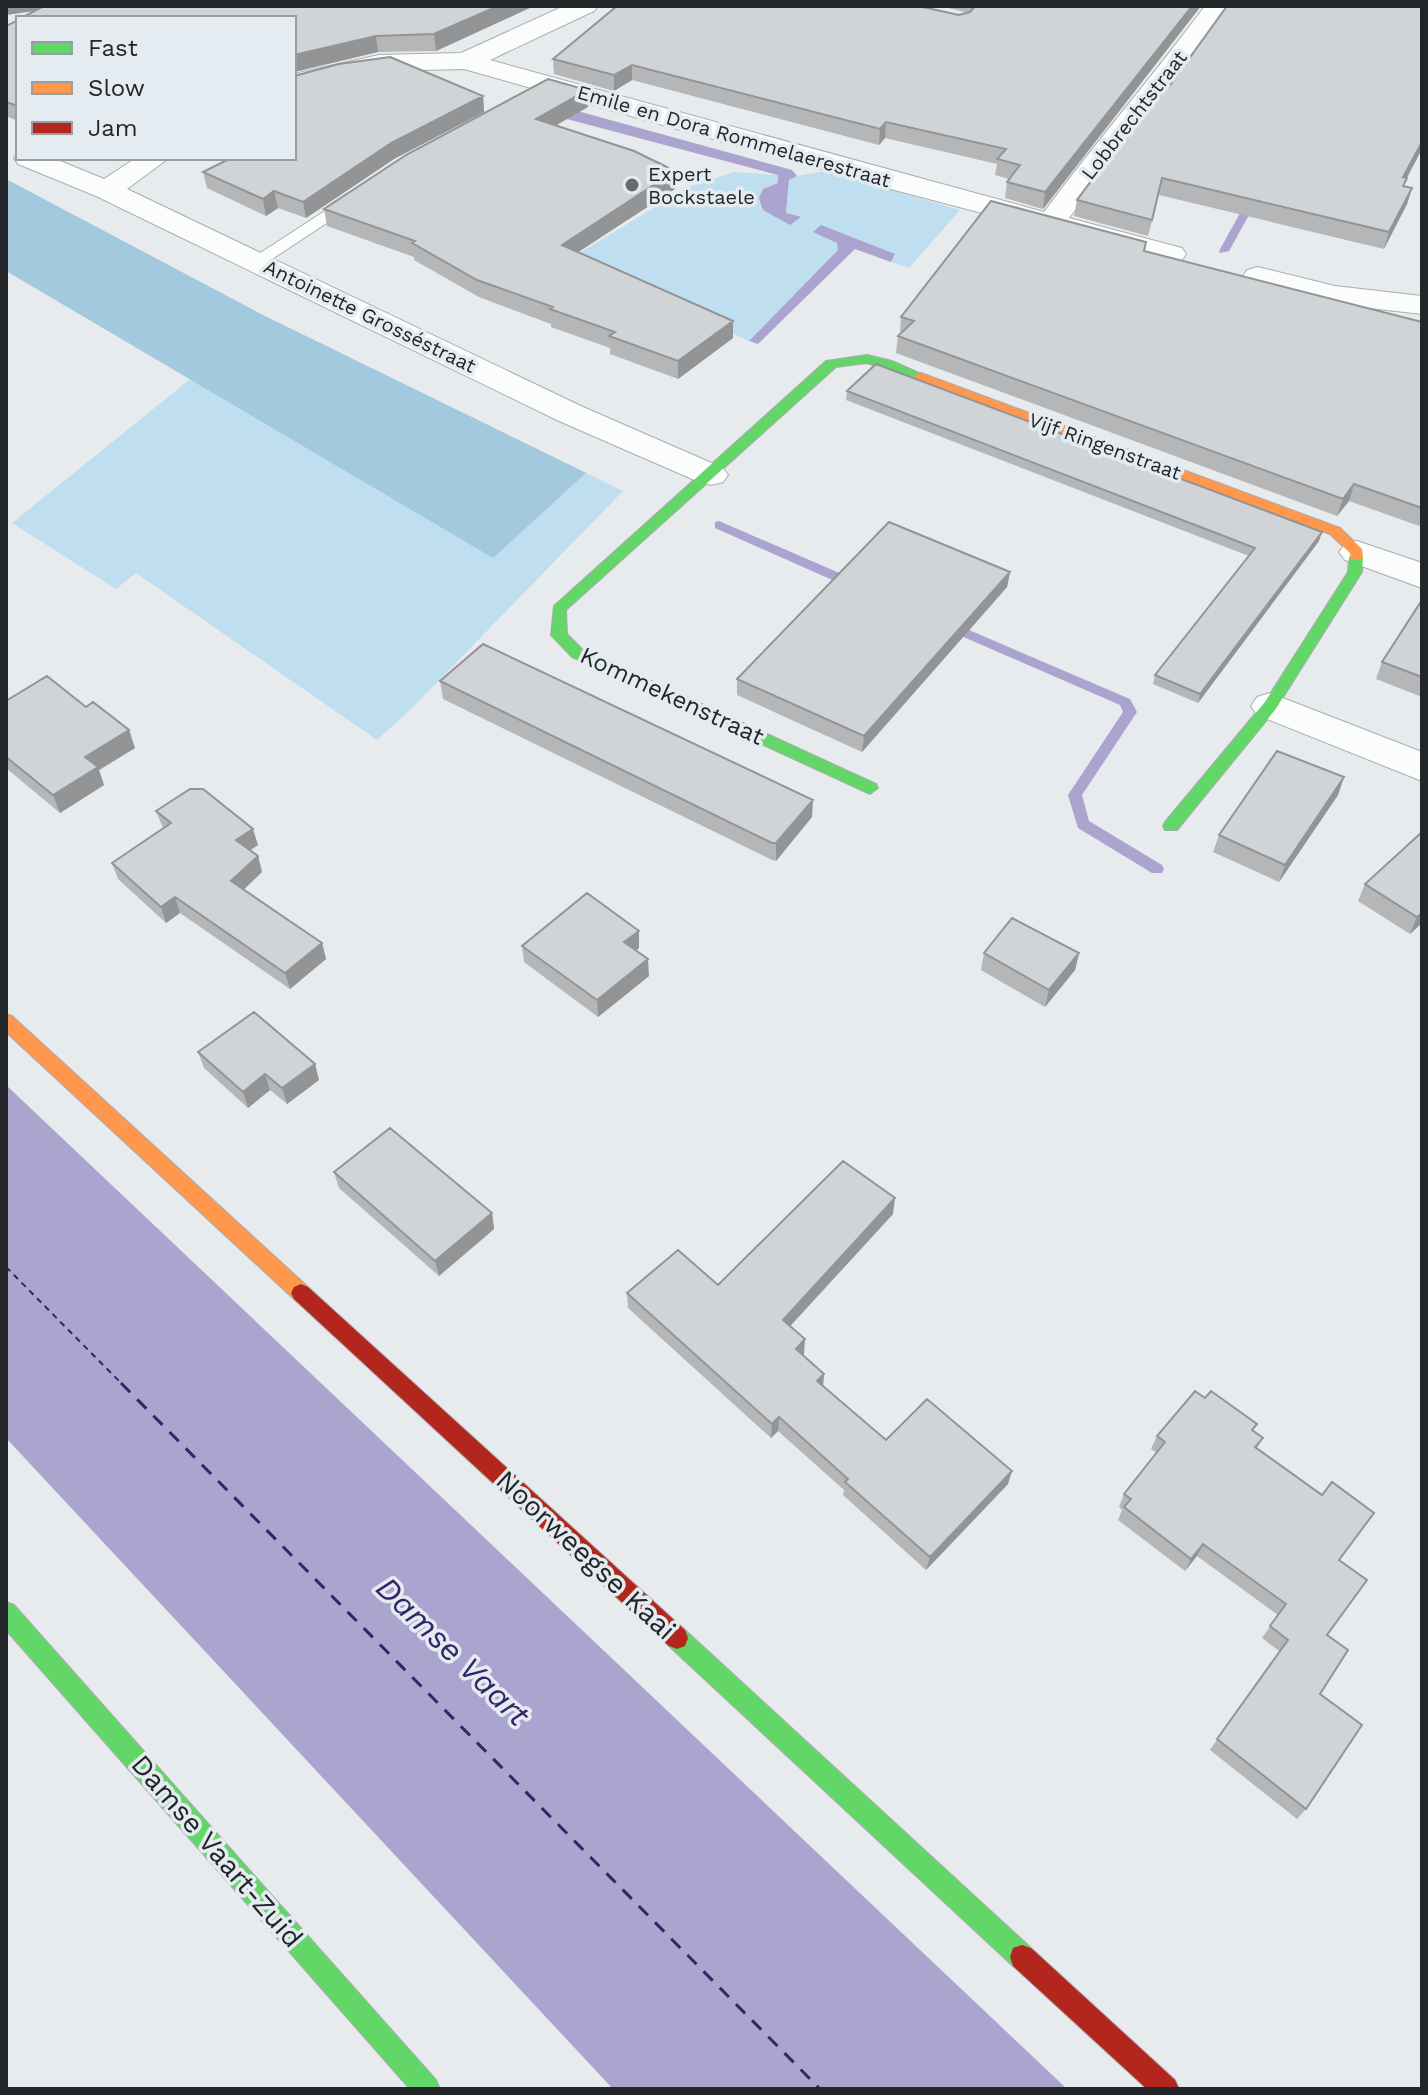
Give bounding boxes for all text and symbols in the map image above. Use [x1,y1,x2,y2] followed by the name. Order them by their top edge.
[16,16,296,160] legend
[88,34,138,62] text: Fast
[1076,45,1192,184] street label: Lobbrechtstraat
[88,74,145,102] text: Slow
[575,80,894,192] street label: Emile en Dora Rommelaerestraat
[88,114,138,142] text: Jam
[648,162,755,209] place label: Expert Bockstaele
[623,176,641,194] marker: Expert Bockstaele
[260,254,481,378] street label: Antoinette Grosséstraat
[1026,407,1185,485] street label: Vijf Ringenstraat
[576,641,768,751] street label: Kommekenstraat
[490,1463,682,1647] street label: Noorweegse Kaai
[368,1568,538,1734] water label: Damse Vaart
[124,1748,310,1954] street label: Damse Vaart-Zuid

